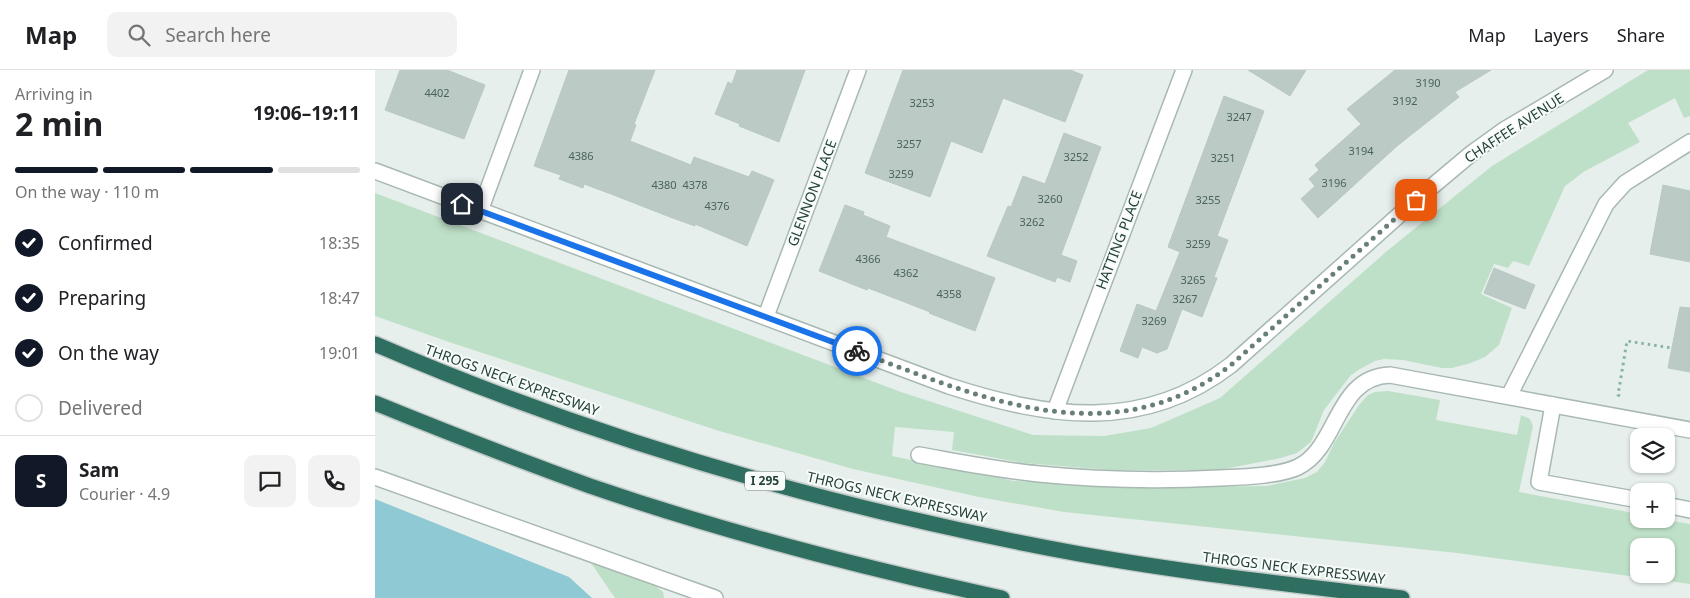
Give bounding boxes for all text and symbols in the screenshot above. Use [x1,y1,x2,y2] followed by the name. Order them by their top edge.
[107,12,457,57] search box
[25,18,77,51] text: Map
[125,21,153,49] icon: search
[165,22,271,48] text: Search here
[1468,23,1506,47] text: Map
[1534,23,1589,47] text: Layers
[1617,23,1665,47] text: Share
[1415,75,1441,90] house number: 3190
[15,83,93,105] text: Arriving in
[424,85,450,100] house number: 4402
[1460,88,1567,167] street label: CHAFFEE AVENUE
[1392,93,1418,108] house number: 3192
[909,95,935,110] house number: 3253
[253,100,360,126] text: 19:06–19:11
[15,102,103,145] text: 2 min
[1226,109,1252,124] house number: 3247
[896,136,922,151] house number: 3257
[782,137,841,249] street label: GLENNON PLACE
[1348,143,1374,158] house number: 3194
[568,148,594,163] house number: 4386
[1063,149,1089,164] house number: 3252
[1210,150,1236,165] house number: 3251
[888,166,914,181] house number: 3259
[1321,175,1347,190] house number: 3196
[651,177,677,192] house number: 4380
[682,177,708,192] house number: 4378
[1395,179,1437,221] pin
[15,181,159,203] text: On the way · 110 m
[441,183,483,225] pin
[1402,186,1430,214] icon: bag
[1091,188,1146,292] street label: HATTING PLACE
[448,190,476,218] icon: home
[1037,191,1063,206] house number: 3260
[1195,192,1221,207] house number: 3255
[704,198,730,213] house number: 4376
[1019,214,1045,229] house number: 3262
[15,229,43,257] icon: check
[58,230,153,256] text: Confirmed
[319,232,360,254] text: 18:35
[1185,236,1211,251] house number: 3259
[855,251,881,266] house number: 4366
[893,265,919,280] house number: 4362
[1180,272,1206,287] house number: 3265
[15,284,43,312] icon: check
[58,285,146,311] text: Preparing
[936,286,962,301] house number: 4358
[319,287,360,309] text: 18:47
[1172,291,1198,306] house number: 3267
[1141,313,1167,328] house number: 3269
[832,326,882,376] courier
[843,337,871,365] icon: bike
[15,339,43,367] icon: check
[423,339,602,420] street label: THROGS NECK EXPRESSWAY
[58,340,159,366] text: On the way
[319,342,360,364] text: 19:01
[58,395,143,421] text: Delivered
[1630,428,1675,583] map controls
[1630,428,1675,473] button: layers
[244,455,296,507] button: chat
[308,455,360,507] button: phone
[79,457,119,483] text: Sam
[805,467,989,526] street label: THROGS NECK EXPRESSWAY
[36,468,46,494] text: S
[745,472,785,491] road number: I 295
[79,483,170,505] text: Courier · 4.9
[1630,483,1675,528] button: +
[1630,538,1675,583] button: −
[1202,547,1386,588] street label: THROGS NECK EXPRESSWAY

